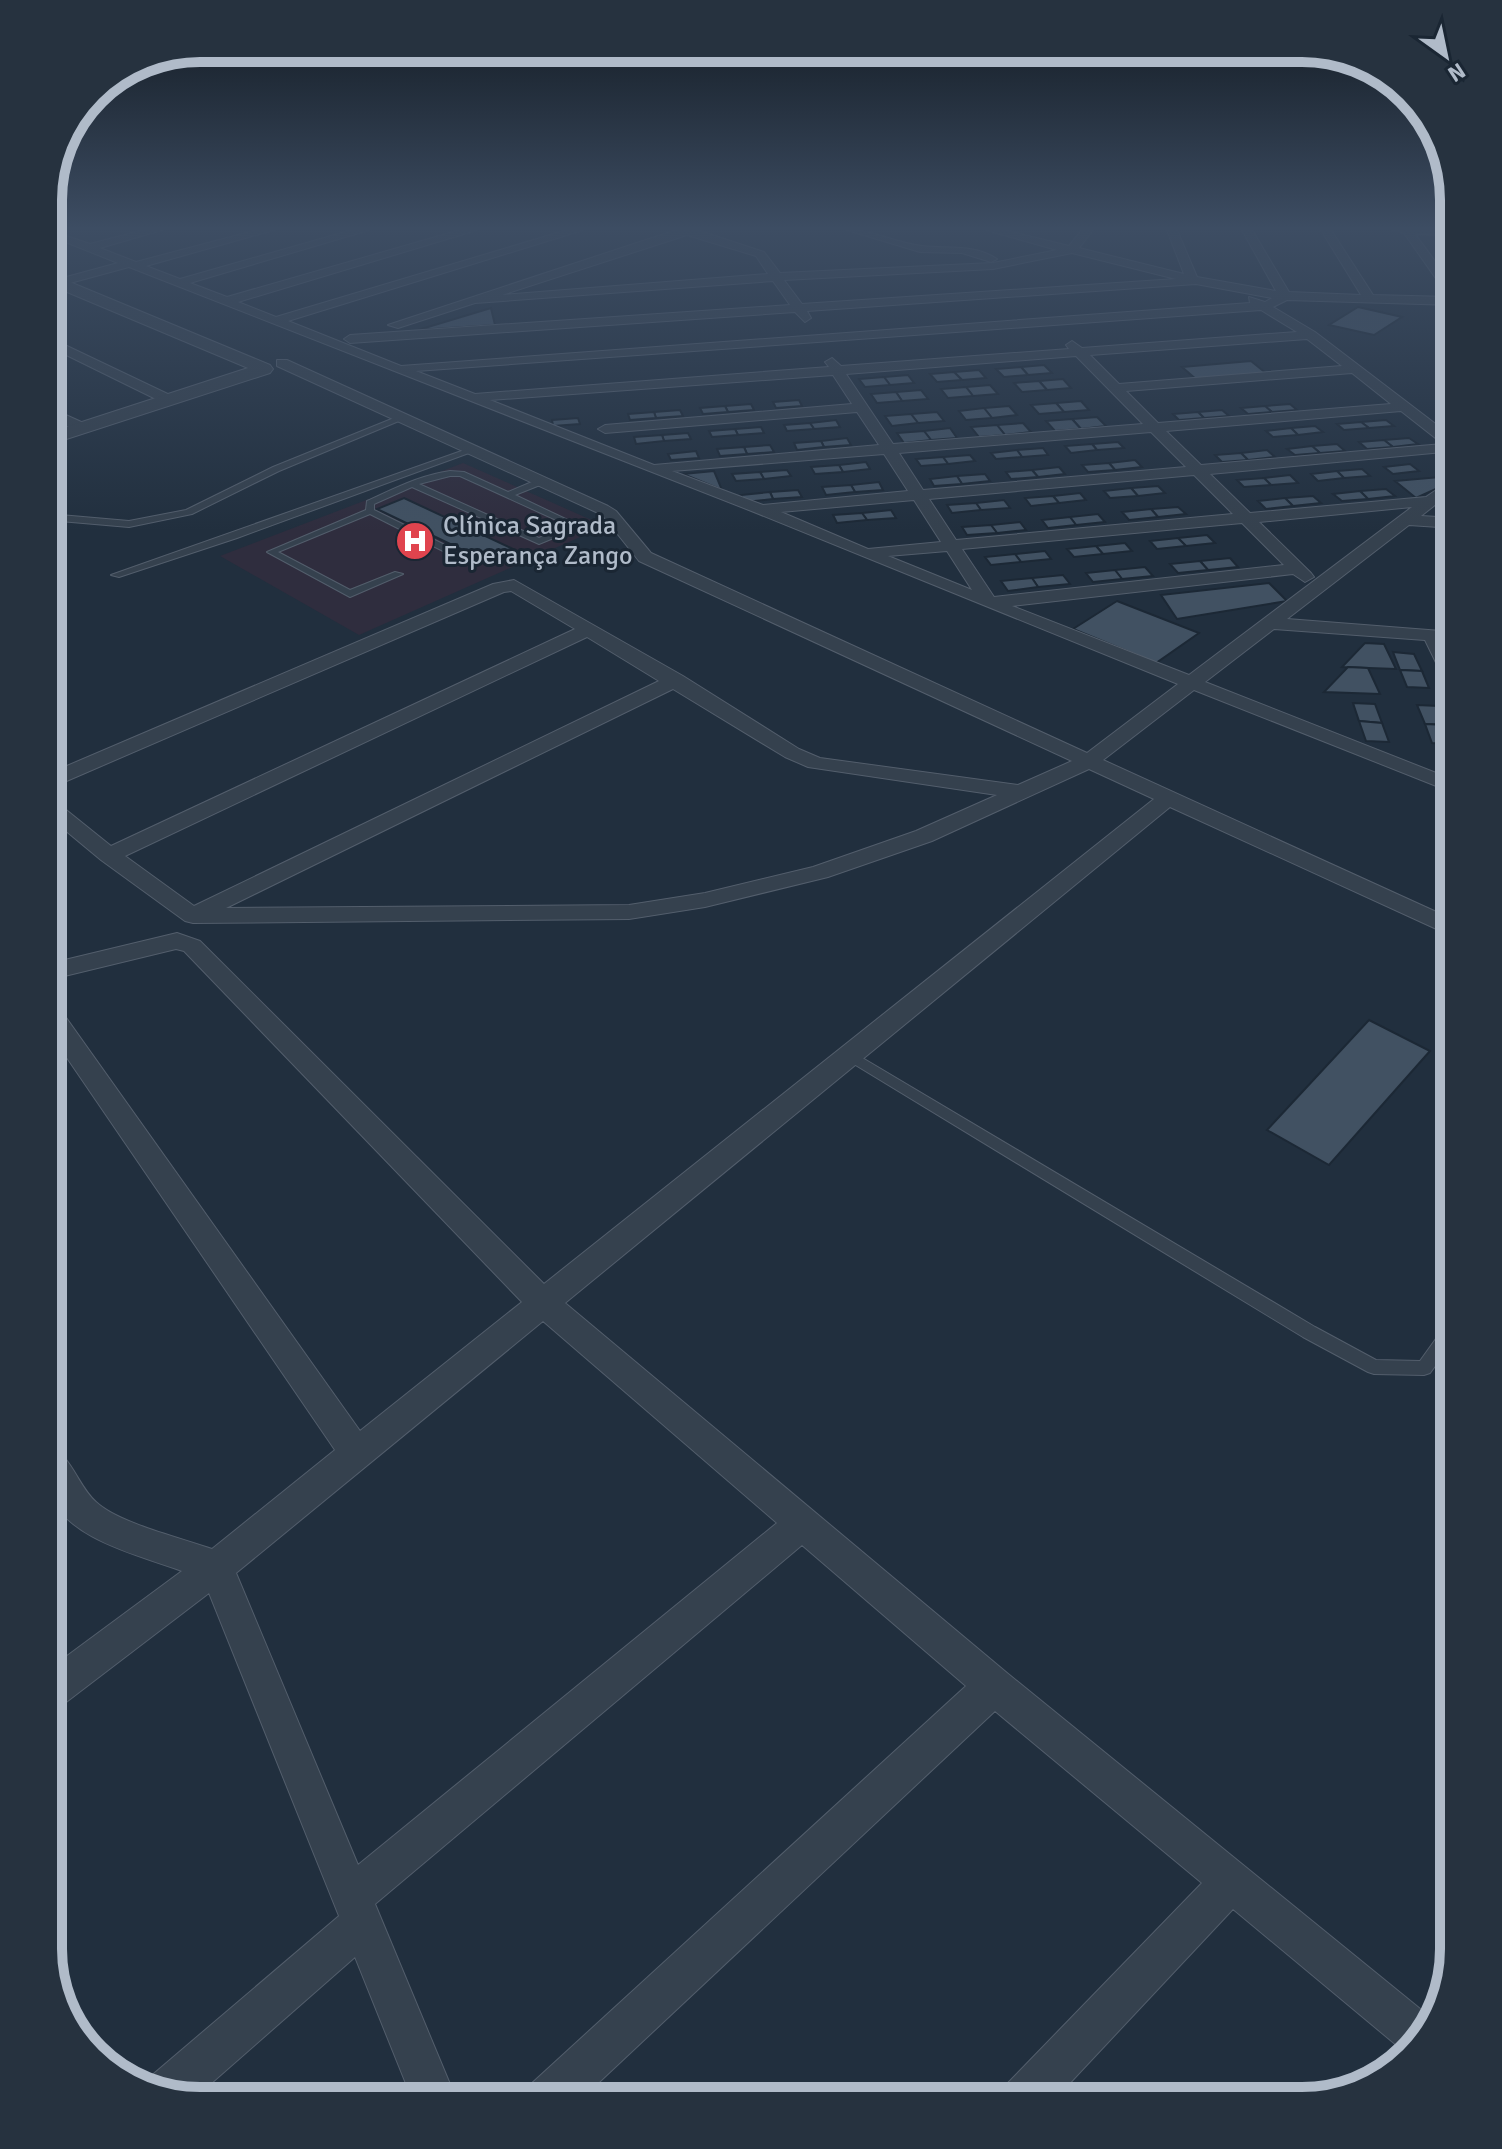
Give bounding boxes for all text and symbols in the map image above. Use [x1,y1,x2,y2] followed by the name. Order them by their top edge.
[1406,16,1486,96] north arrow
[1443,57,1470,88] text: N
[443,510,633,572] place label: Clínica Sagrada Esperança Zango
[394,520,436,562] hospital icon: Clínica Sagrada Esperança Zango

